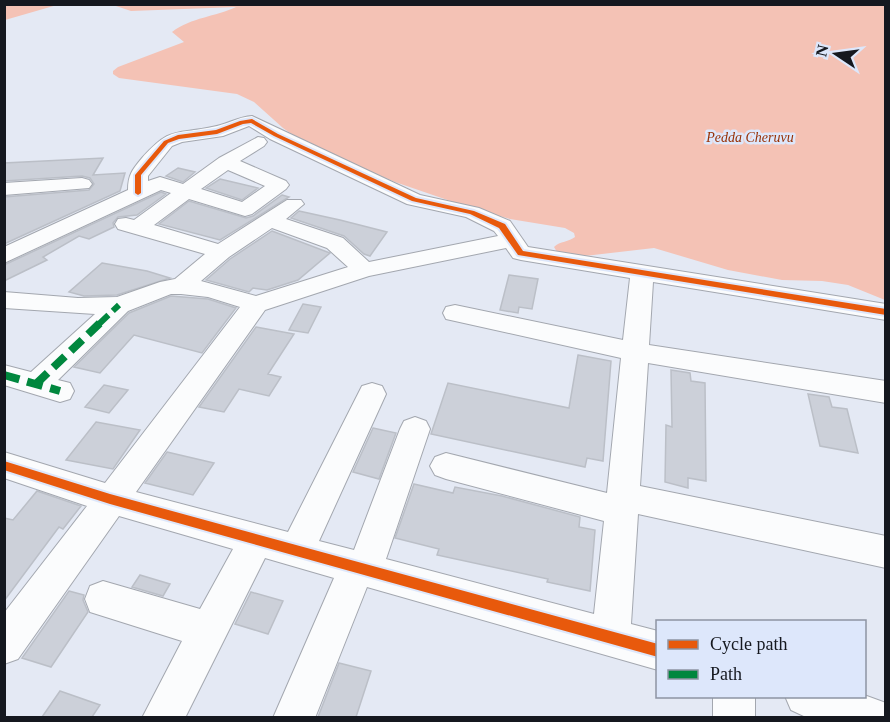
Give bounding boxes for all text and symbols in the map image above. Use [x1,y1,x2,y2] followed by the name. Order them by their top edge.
[806,24,866,84] north arrow
[812,43,832,58] text: N
[705,130,794,145] water label: Pedda Cheruvu
[656,620,866,698] legend
[710,634,787,654] text: Cycle path
[710,664,742,684] text: Path

